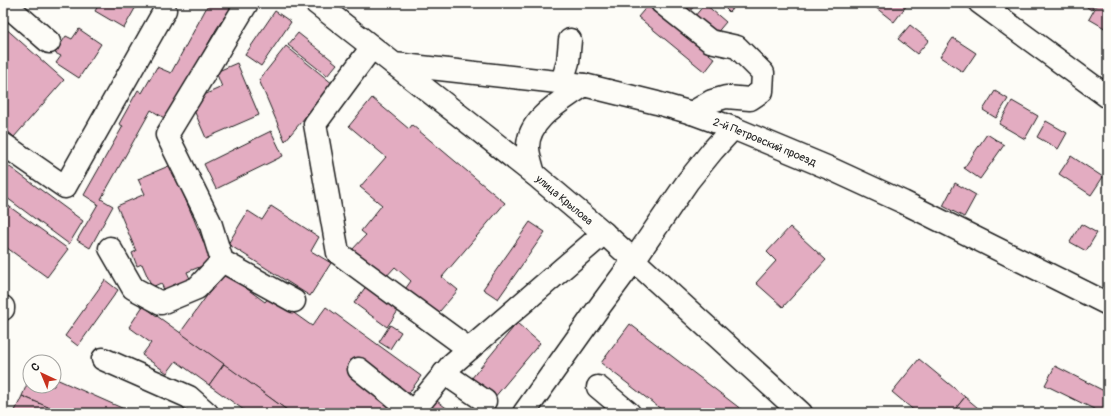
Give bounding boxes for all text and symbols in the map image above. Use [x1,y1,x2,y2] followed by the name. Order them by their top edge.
[711,115,819,169] street label: 2-й Петровский проезд
[533,171,596,228] street label: улица Крылова
[22,354,62,394] north arrow
[28,360,43,374] text: С

